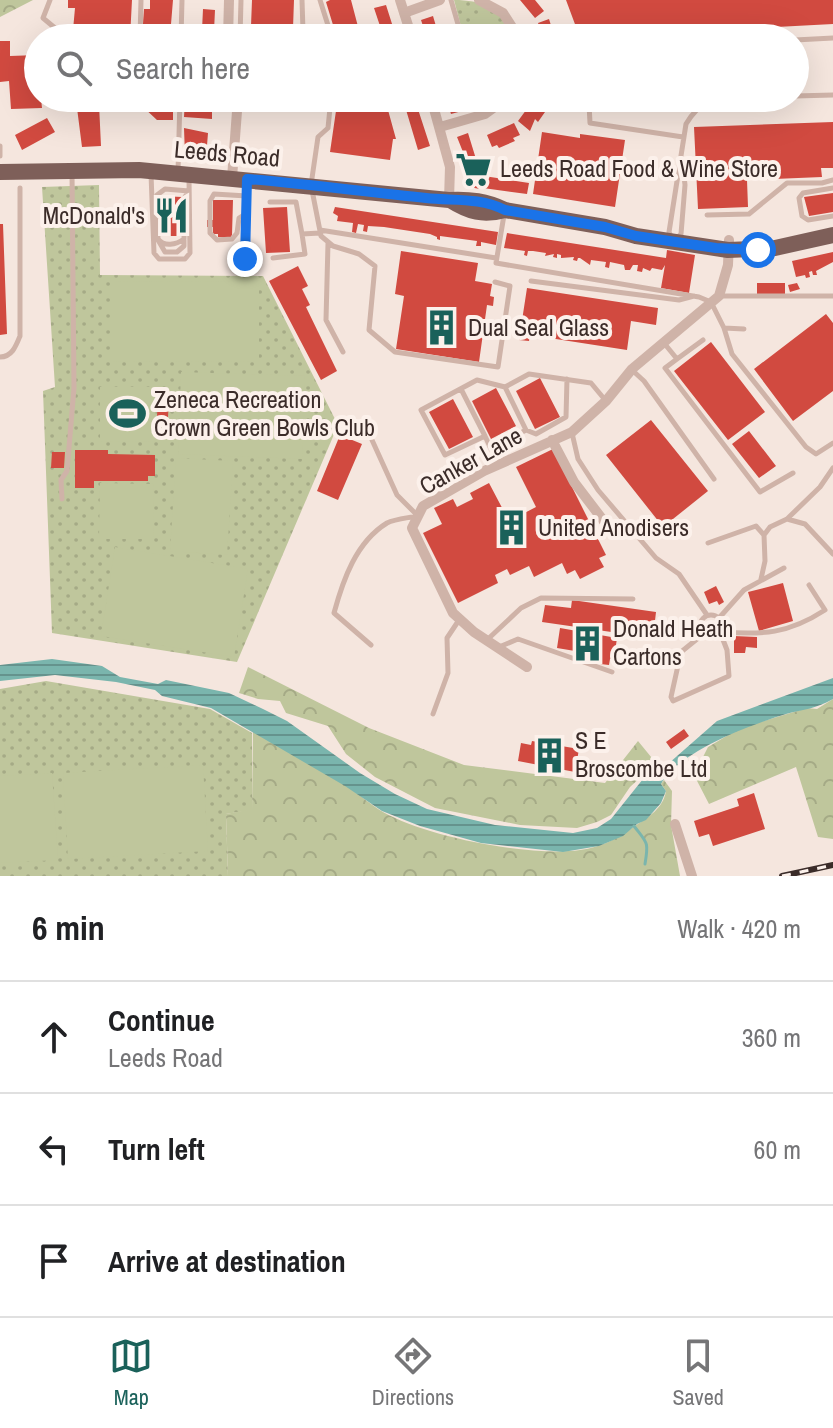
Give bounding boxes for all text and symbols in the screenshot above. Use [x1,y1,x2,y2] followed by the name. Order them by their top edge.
[24,24,809,112] search box
[52,46,96,90] icon: search
[116,48,250,88] text: Search here
[173,132,281,174] street label: Leeds Road
[455,150,493,188] supermarket icon: Leeds Road Food & Wine Store
[500,152,778,184] place label: Leeds Road Food & Wine Store
[152,197,190,235] restaurant icon: McDonald's
[43,199,145,231] place label: McDonald's
[740,232,776,268] route start
[227,241,263,277] route end
[423,309,461,347] building icon: Dual Seal Glass
[468,311,609,343] place label: Dual Seal Glass
[154,383,375,443] place label: Zeneca Recreation Crown Green Bowls Club
[109,395,147,433] sports icon: Zeneca Recreation Crown Green Bowls Club
[413,419,528,501] street label: Canker Lane
[493,509,531,547] building icon: United Anodisers
[538,511,689,543] place label: United Anodisers
[613,612,733,672] place label: Donald Heath Cartons
[568,624,606,662] building icon: Donald Heath Cartons
[575,724,707,784] place label: S E Broscombe Ltd
[530,736,568,774] building icon: S E Broscombe Ltd
[32,905,105,951] text: 6 min
[677,911,801,946] text: Walk · 420 m
[108,1000,215,1040] text: Continue
[32,1015,76,1059] icon: ahead
[742,1020,801,1055] text: 360 m
[108,1040,223,1075] text: Leeds Road
[32,1127,76,1171] icon: left
[108,1129,205,1169] text: Turn left
[754,1132,801,1167] text: 60 m
[32,1239,76,1283] icon: arrive
[108,1241,346,1281] text: Arrive at destination
[109,1334,153,1412] tab: Map
[372,1334,454,1412] tab: Directions
[673,1334,724,1412] tab: Saved

